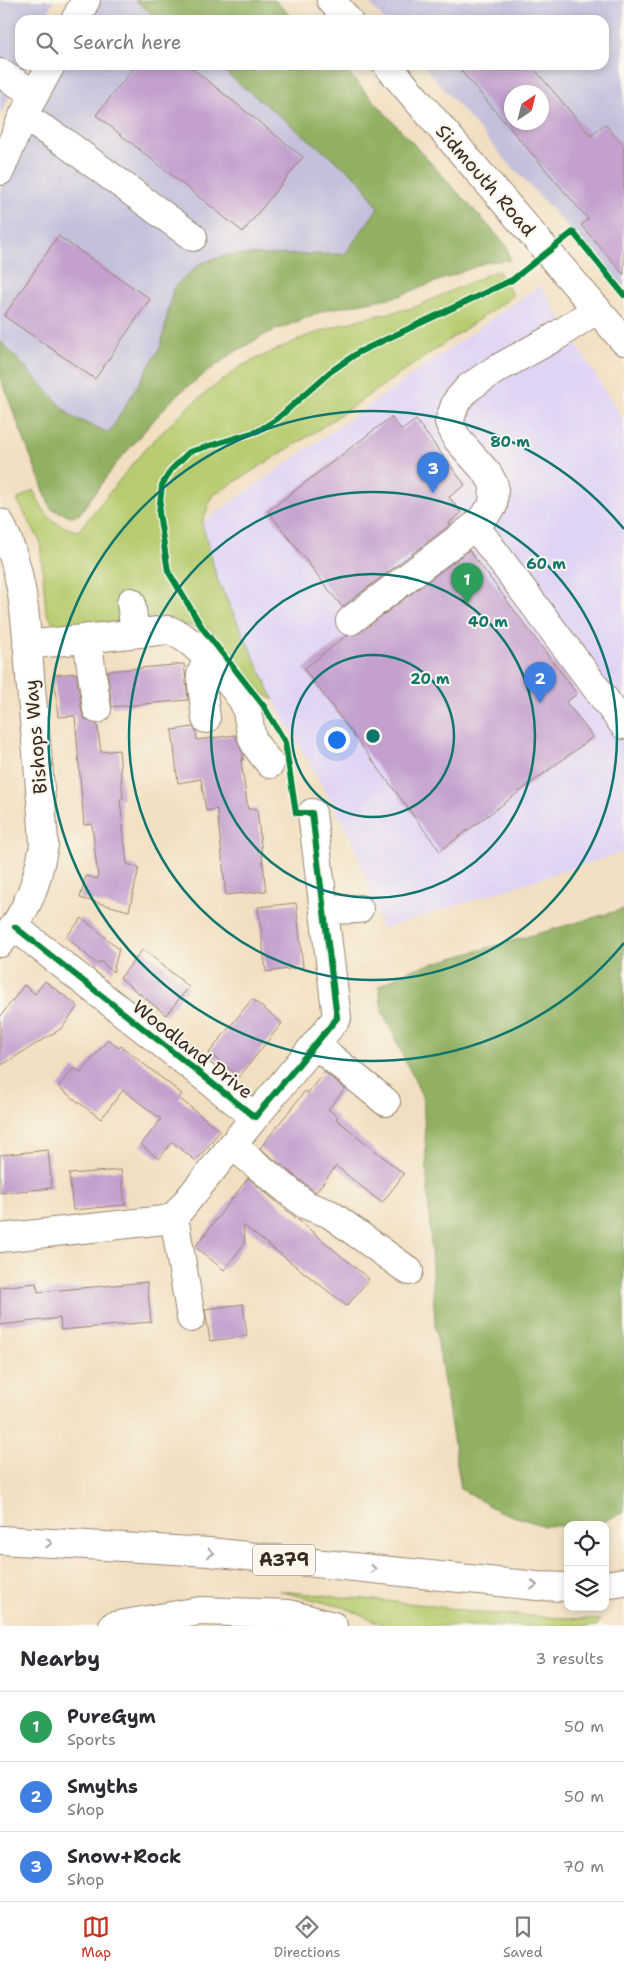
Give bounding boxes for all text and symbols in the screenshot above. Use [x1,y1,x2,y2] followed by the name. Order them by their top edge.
[15,15,609,70] search box
[33,29,61,57] icon: search
[73,30,182,55] text: Search here
[504,85,549,130] north arrow
[430,119,541,242] street label: Sidmouth Road
[490,432,530,452] text: 80 m
[417,452,449,493] pin: 3
[526,554,566,574] text: 60 m
[451,563,483,604] pin: 1
[468,612,508,632] text: 40 m
[524,662,556,703] pin: 2
[410,669,450,689] text: 20 m
[18,679,53,795] street label: Bishops Way
[324,727,350,753] your location
[364,727,382,745] centre of rings
[127,994,258,1104] street label: Woodland Drive
[564,1521,609,1611] map controls
[564,1521,609,1566] button: locate
[45,1537,53,1548] one-way arrow
[253,1544,315,1576] road number: A379
[207,1547,215,1558] one-way arrow
[369,1563,377,1574] one-way arrow
[564,1566,609,1611] button: layers
[530,1580,538,1591] one-way arrow
[20,1645,100,1673] text: Nearby
[535,1648,604,1669] text: 3 results
[67,1704,156,1729] text: PureGym
[32,1716,40,1737] text: 1
[564,1716,604,1737] text: 50 m
[67,1729,116,1750] text: Sports
[67,1774,138,1799] text: Smyths
[30,1786,42,1807] text: 2
[564,1786,604,1807] text: 50 m
[67,1799,104,1820] text: Shop
[67,1844,181,1869] text: Snow+Rock
[30,1856,42,1877] text: 3
[563,1856,604,1877] text: 70 m
[67,1869,104,1890] text: Shop
[81,1913,111,1961] tab: Map
[274,1913,341,1961] tab: Directions
[503,1913,543,1961] tab: Saved

